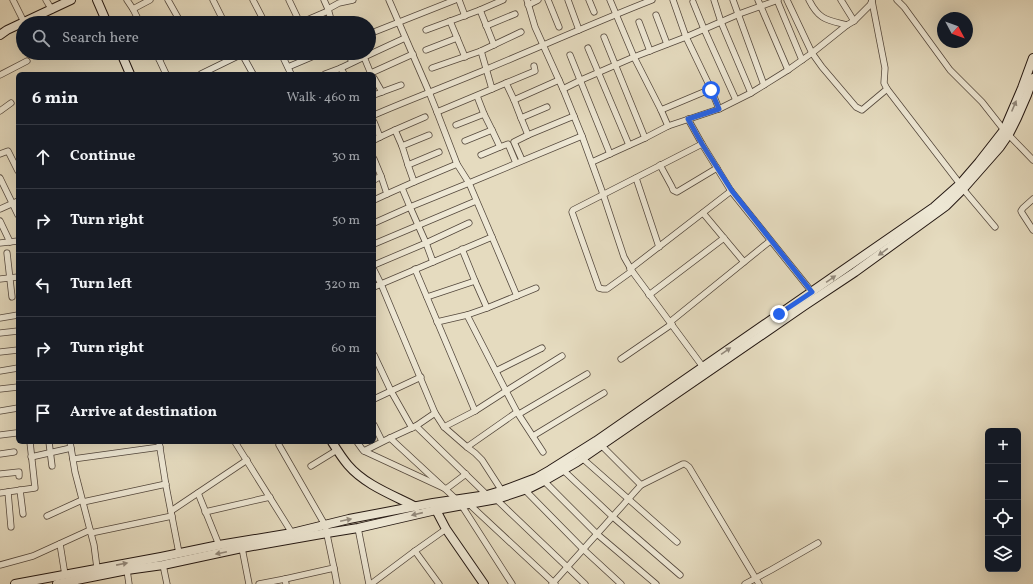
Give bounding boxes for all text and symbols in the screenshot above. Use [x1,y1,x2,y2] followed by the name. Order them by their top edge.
[937,12,973,48] north arrow
[16,16,376,60] search box
[30,27,52,49] icon: search
[62,28,139,49] text: Search here
[702,81,720,99] route start
[32,87,78,110] text: 6 min
[287,89,360,107] text: Walk · 460 m
[1011,100,1018,112] one-way arrow
[32,146,54,168] icon: ahead
[70,146,135,167] text: Continue
[332,148,360,166] text: 30 m
[32,210,54,232] icon: right
[70,210,144,231] text: Turn right
[332,212,360,230] text: 50 m
[878,248,888,256] one-way arrow
[32,274,54,296] icon: left
[70,274,132,295] text: Turn left
[826,275,836,283] one-way arrow
[325,276,360,294] text: 320 m
[770,305,788,323] route end
[32,338,54,360] icon: right
[70,338,144,359] text: Turn right
[332,340,360,358] text: 60 m
[721,347,731,355] one-way arrow
[32,402,54,424] icon: arrive
[70,402,217,423] text: Arrive at destination
[985,428,1021,572] map controls
[985,428,1021,464] button: +
[985,464,1021,500] button: −
[985,500,1021,536] button: locate
[411,512,423,518] one-way arrow
[339,517,352,523] one-way arrow
[985,536,1021,572] button: layers
[215,550,227,556] one-way arrow
[116,560,128,566] one-way arrow

